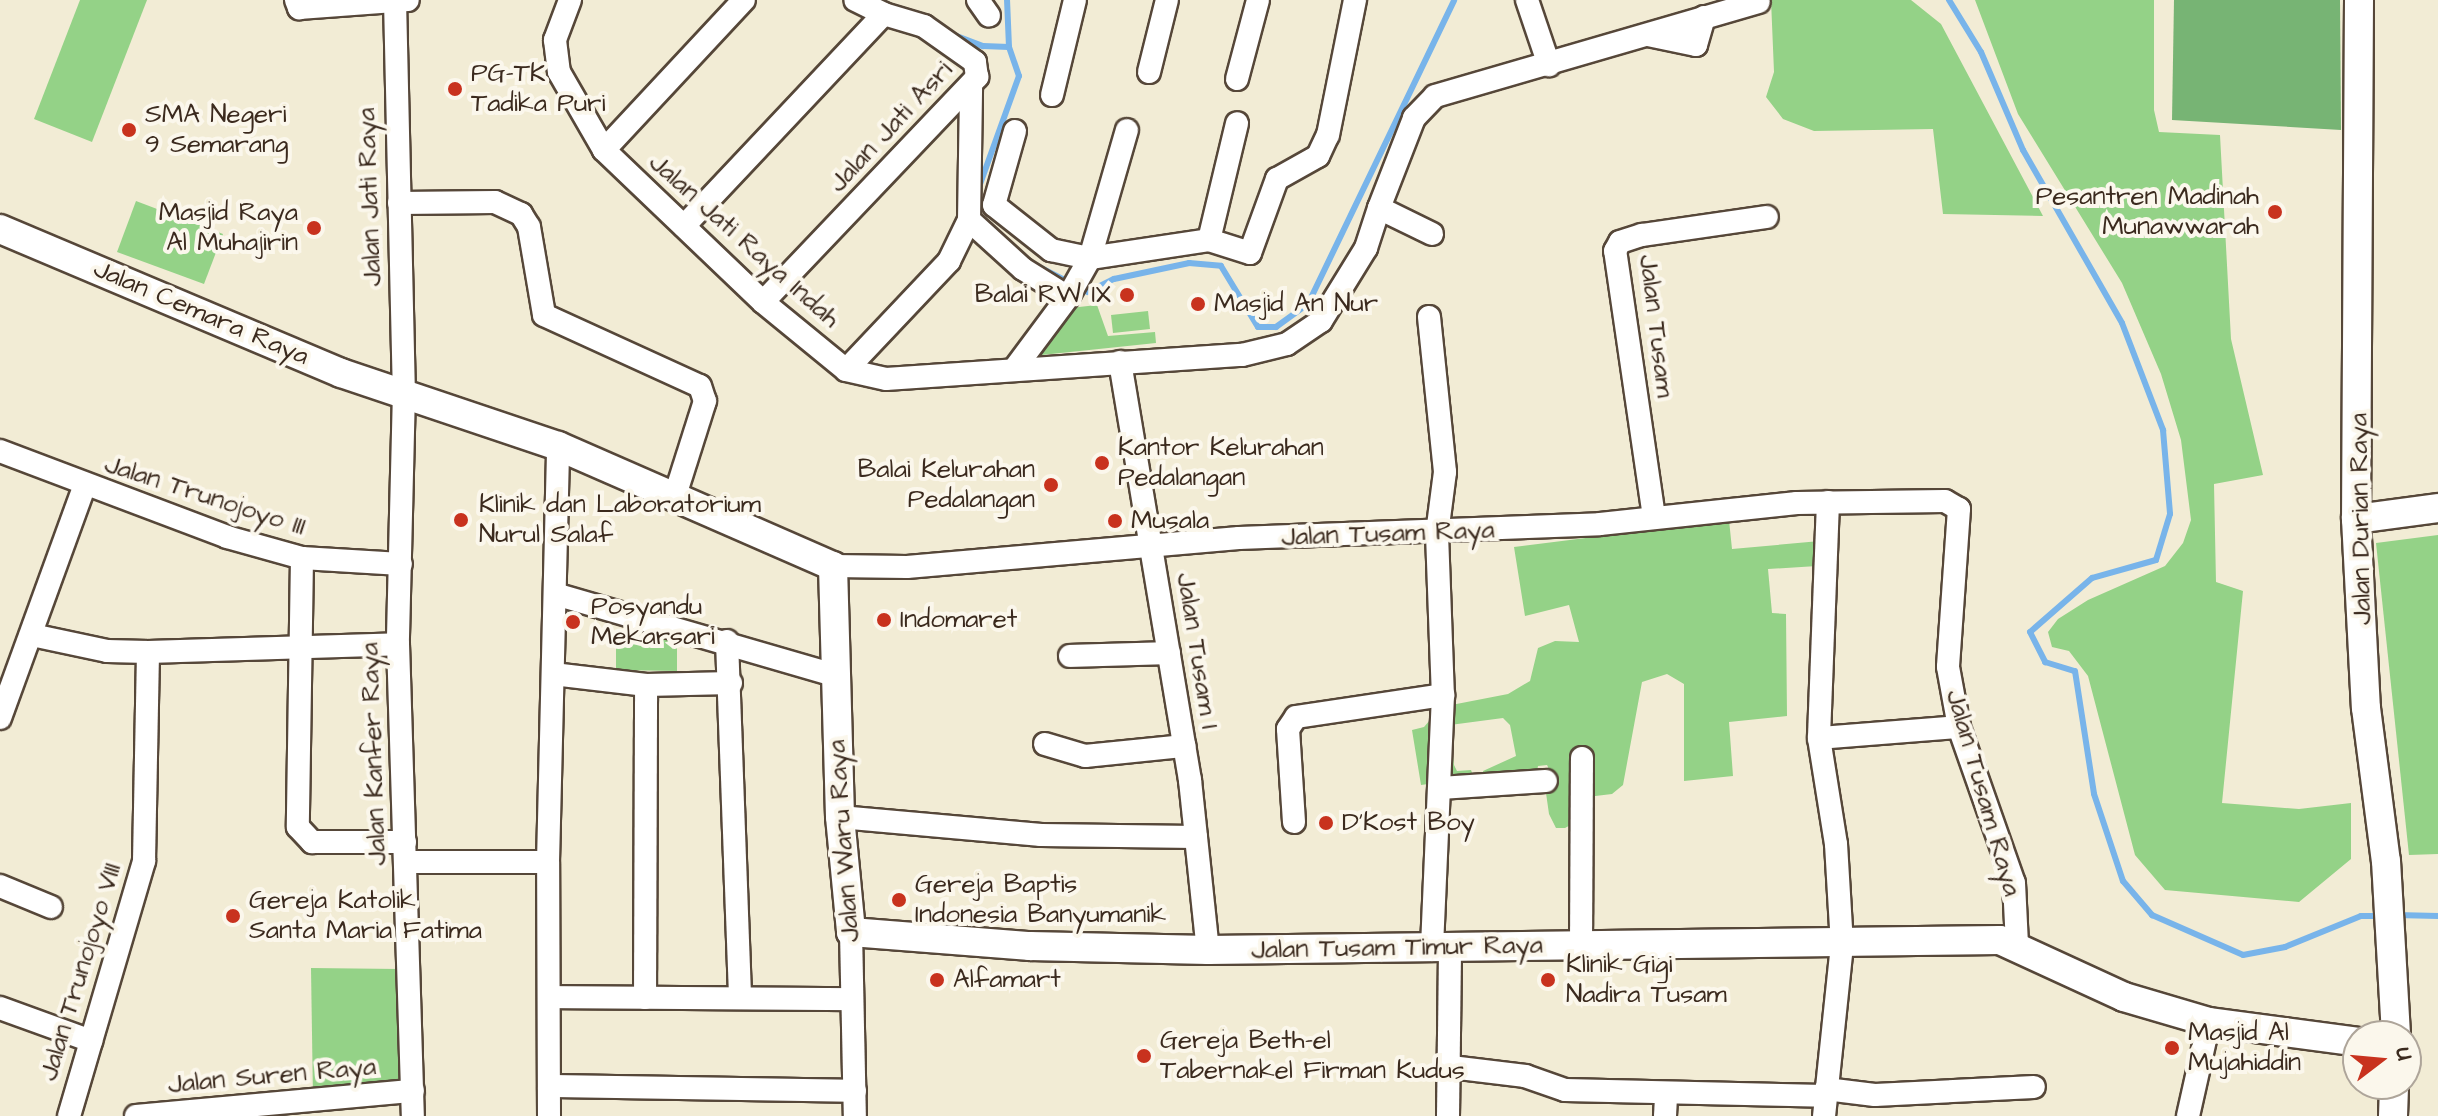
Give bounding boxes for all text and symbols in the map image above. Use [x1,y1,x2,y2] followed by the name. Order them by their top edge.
[822,55,960,199] street label: Jalan Jati Asri
[471,58,605,120] place label: PG-TK Tadika Puri
[446,80,464,98] marker: PG-TK Tadika Puri
[145,99,288,160] place label: SMA Negeri 9 Semarang
[351,107,389,287] street label: Jalan Jati Raya
[120,121,138,139] marker: SMA Negeri 9 Semarang
[642,147,846,335] street label: Jalan Jati Raya Indah
[2036,181,2259,242] place label: Pesantren Madinah Munawwarah
[159,197,298,258] place label: Masjid Raya Al Muhajirin
[2266,203,2284,221] marker: Pesantren Madinah Munawwarah
[305,219,323,237] marker: Masjid Raya Al Muhajirin
[1632,253,1680,399] street label: Jalan Tusam
[89,254,313,372] street label: Jalan Cemara Raya
[975,279,1111,311] place label: Balai RW IX
[1118,286,1136,304] marker: Balai RW IX
[1214,288,1378,320] place label: Masjid An Nur
[1189,295,1207,313] marker: Masjid An Nur
[2344,413,2378,625] street label: Jalan Durian Raya
[1118,432,1324,494] place label: Kantor Kelurahan Pedalangan
[101,449,309,543] street label: Jalan Trunojoyo III
[858,454,1035,516] place label: Balai Kelurahan Pedalangan
[1093,454,1111,472] marker: Kantor Kelurahan Pedalangan
[1042,476,1060,494] marker: Balai Kelurahan Pedalangan
[479,489,761,550] place label: Klinik dan Laboratorium Nurul Salaf
[1131,505,1209,537] place label: Musala
[450,509,472,531] marker: Klinik dan Laboratorium Nurul Salaf
[1106,512,1124,530] marker: Musala
[1281,515,1495,553] street label: Jalan Tusam Raya
[1169,571,1225,731] street label: Jalan Tusam I
[591,591,715,652] place label: Posyandu Mekarsari
[900,604,1017,636] place label: Indomaret
[562,611,584,633] marker: Posyandu Mekarsari
[875,611,893,629] marker: Indomaret
[355,642,393,866] street label: Jalan Kanfer Raya
[1939,686,2027,900] street label: Jalan Tusam Raya
[821,739,867,943] street label: Jalan Waru Raya
[1342,807,1475,839] place label: D'Kost Boy
[1317,814,1335,832] marker: D'Kost Boy
[33,859,129,1085] street label: Jalan Trunojoyo VIII
[915,869,1166,930] place label: Gereja Baptis Indonesia Banyumanik
[249,885,482,946] place label: Gereja Katolik Santa Maria Fatima
[890,891,908,909] marker: Gereja Baptis Indonesia Banyumanik
[224,907,242,925] marker: Gereja Katolik Santa Maria Fatima
[1251,930,1543,966] street label: Jalan Tusam Timur Raya
[1566,949,1727,1010] place label: Klinik Gigi Nadira Tusam
[953,964,1061,996] place label: Alfamart
[1537,969,1559,991] marker: Klinik Gigi Nadira Tusam
[928,971,946,989] marker: Alfamart
[2188,1017,2301,1078] place label: Masjid Al Mujahiddin
[2342,1020,2422,1100] north arrow
[1160,1025,1465,1086] place label: Gereja Beth-el Tabernakel Firman Kudus
[2163,1039,2181,1057] marker: Masjid Al Mujahiddin
[2387,1044,2420,1064] text: U
[1135,1047,1153,1065] marker: Gereja Beth-el Tabernakel Firman Kudus
[167,1051,377,1101] street label: Jalan Suren Raya

